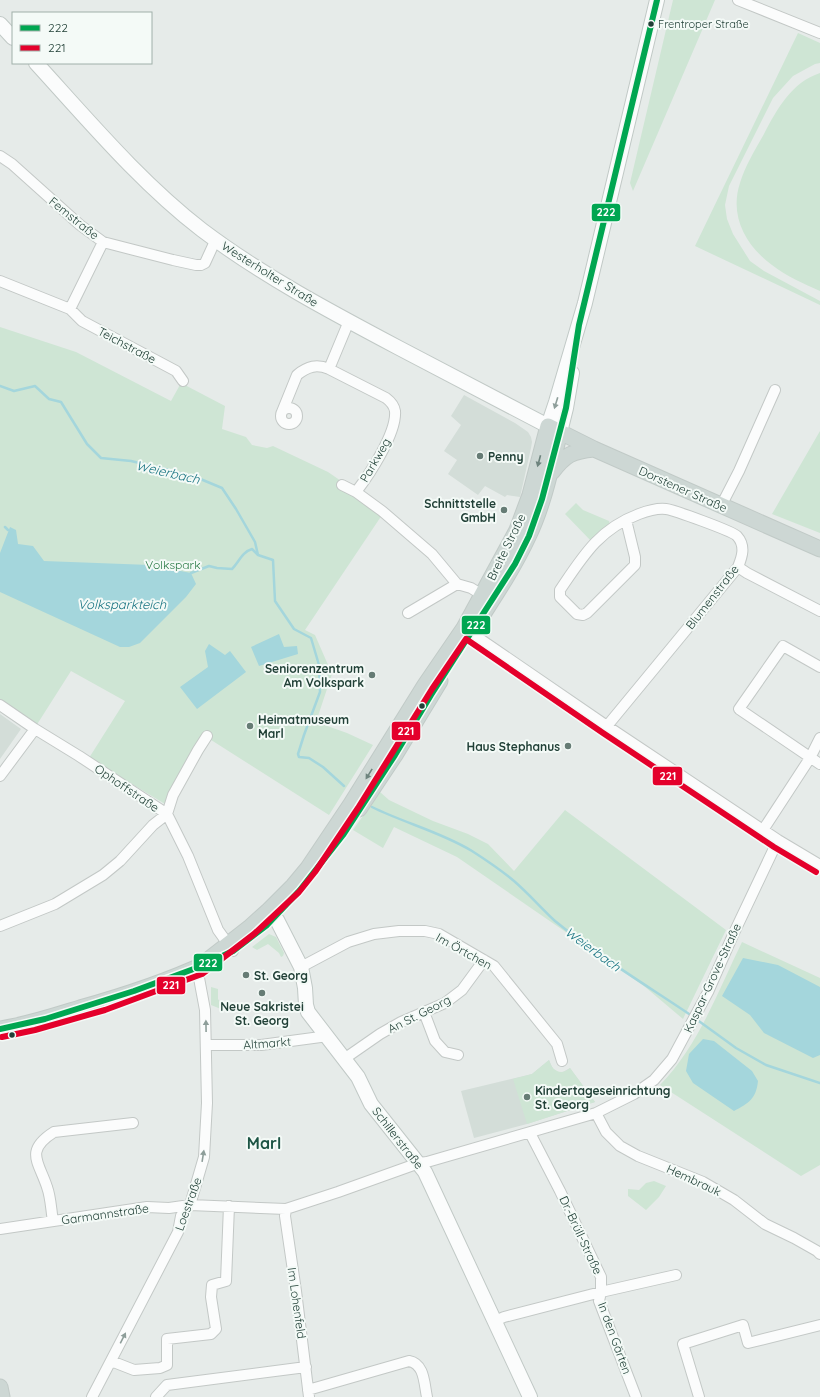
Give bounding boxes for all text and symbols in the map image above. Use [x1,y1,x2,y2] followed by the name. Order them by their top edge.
[12,12,152,64] legend
[658,17,749,31] place label: Frentroper Straße
[646,19,656,29] marker: Frentroper Straße
[48,20,68,35] text: 222
[48,40,66,55] text: 221
[46,193,102,243] street label: Femstraße
[591,203,621,222] line badge: 222
[597,205,615,219] text: 222
[219,238,321,310] street label: Westerholter Straße
[95,323,159,367] street label: Teichstraße
[553,397,559,409] one-way arrow
[356,435,394,485] street label: Parkweg
[488,449,523,464] place label: Penny
[475,451,485,461] marker: Penny
[536,455,542,467] one-way arrow
[135,457,202,487] water label: Weierbach
[636,463,730,515] street label: Dorstener Straße
[424,496,496,525] place label: Schnittstelle GmbH
[499,505,509,515] marker: Schnittstelle GmbH
[483,511,529,583] street label: Breite Straße
[145,557,201,572] park label: Volkspark
[682,562,742,632] street label: Blumenstraße
[78,596,167,612] water label: Volksparkteich
[461,615,491,635] line badge: 222
[467,618,485,632] text: 222
[265,661,364,690] place label: Seniorenzentrum Am Volkspark
[367,670,377,680] marker: Seniorenzentrum Am Volkspark
[417,701,427,711] unlabelled marker
[258,712,349,741] place label: Heimatmuseum Marl
[245,721,255,731] marker: Heimatmuseum Marl
[391,721,421,741] line badge: 221
[398,724,414,738] text: 221
[467,739,560,754] place label: Haus Stephanus
[563,741,573,751] marker: Haus Stephanus
[92,761,162,815] street label: Ophoffstraße
[652,766,683,786] line badge: 221
[365,769,373,779] one-way arrow
[660,769,676,783] text: 221
[680,921,744,1035] street label: Kaspar-Grove-Straße
[562,924,624,975] water label: Weierbach
[433,929,495,973] street label: Im Örtchen
[193,953,223,972] line badge: 222
[199,956,217,970] text: 222
[254,968,308,983] place label: St. Georg
[241,970,251,980] marker: St. Georg
[156,976,186,995] line badge: 221
[163,978,179,992] text: 221
[257,988,267,998] marker: Neue Sakristei St. Georg
[385,992,453,1036] street label: An St. Georg
[220,999,304,1028] place label: Neue Sakristei St. Georg
[202,1020,209,1032] one-way arrow
[7,1030,17,1040] unlabelled marker
[243,1034,291,1052] street label: Altmarkt
[535,1083,671,1112] place label: Kindertageseinrichtung St. Georg
[522,1092,532,1102] marker: Kindertageseinrichtung St. Georg
[369,1104,427,1172] street label: Schillerstraße
[247,1133,281,1153] district label: Marl
[200,1150,206,1162] one-way arrow
[664,1161,724,1199] street label: Hembrauk
[171,1175,205,1233] street label: Loestraße
[556,1193,606,1277] street label: Dr.-Brüll-Straße
[60,1200,150,1228] street label: Garmannstraße
[285,1266,309,1340] street label: Im Lohenfeld
[595,1300,635,1376] street label: In den Gärten
[120,1332,126,1344] one-way arrow

